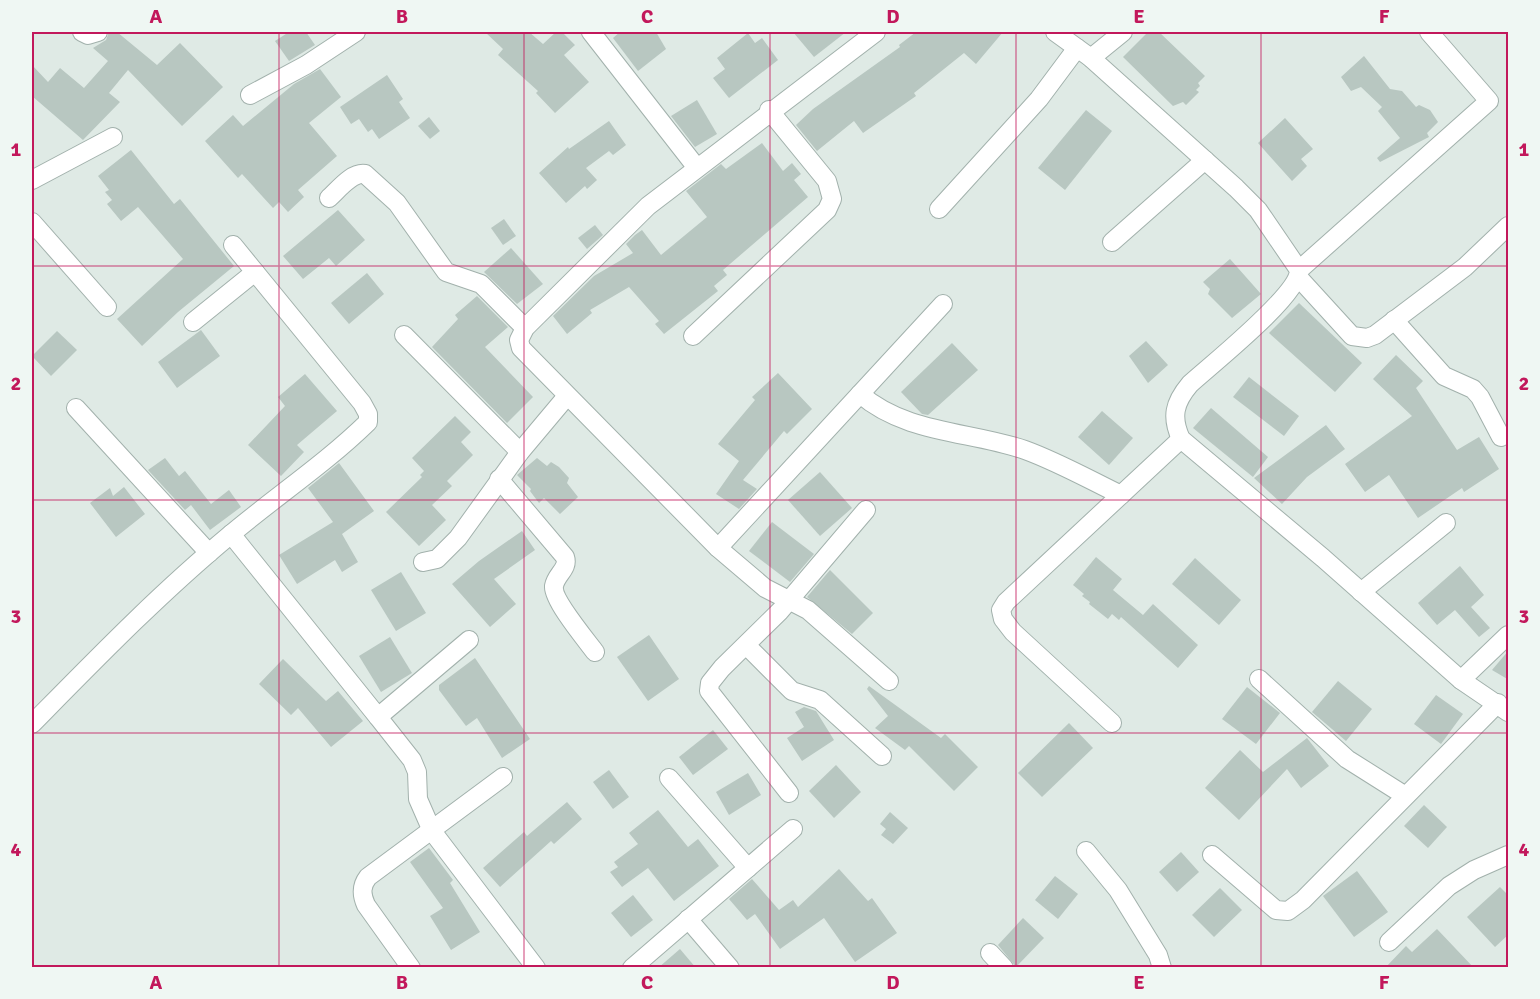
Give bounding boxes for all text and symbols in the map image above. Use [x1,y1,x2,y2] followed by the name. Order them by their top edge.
[150,4,163,29] text: A
[396,4,408,29] text: B
[641,4,653,29] text: C
[886,4,900,29] text: D
[1133,4,1145,29] text: E
[1379,4,1390,29] text: F
[11,137,22,162] text: 1
[1519,137,1530,162] text: 1
[11,371,21,396] text: 2
[1519,371,1529,396] text: 2
[11,604,21,629] text: 3
[1519,604,1529,629] text: 3
[11,837,22,862] text: 4
[1519,837,1530,862] text: 4
[150,970,163,995] text: A
[396,970,408,995] text: B
[641,970,653,995] text: C
[886,970,900,995] text: D
[1133,970,1145,995] text: E
[1379,970,1390,995] text: F

